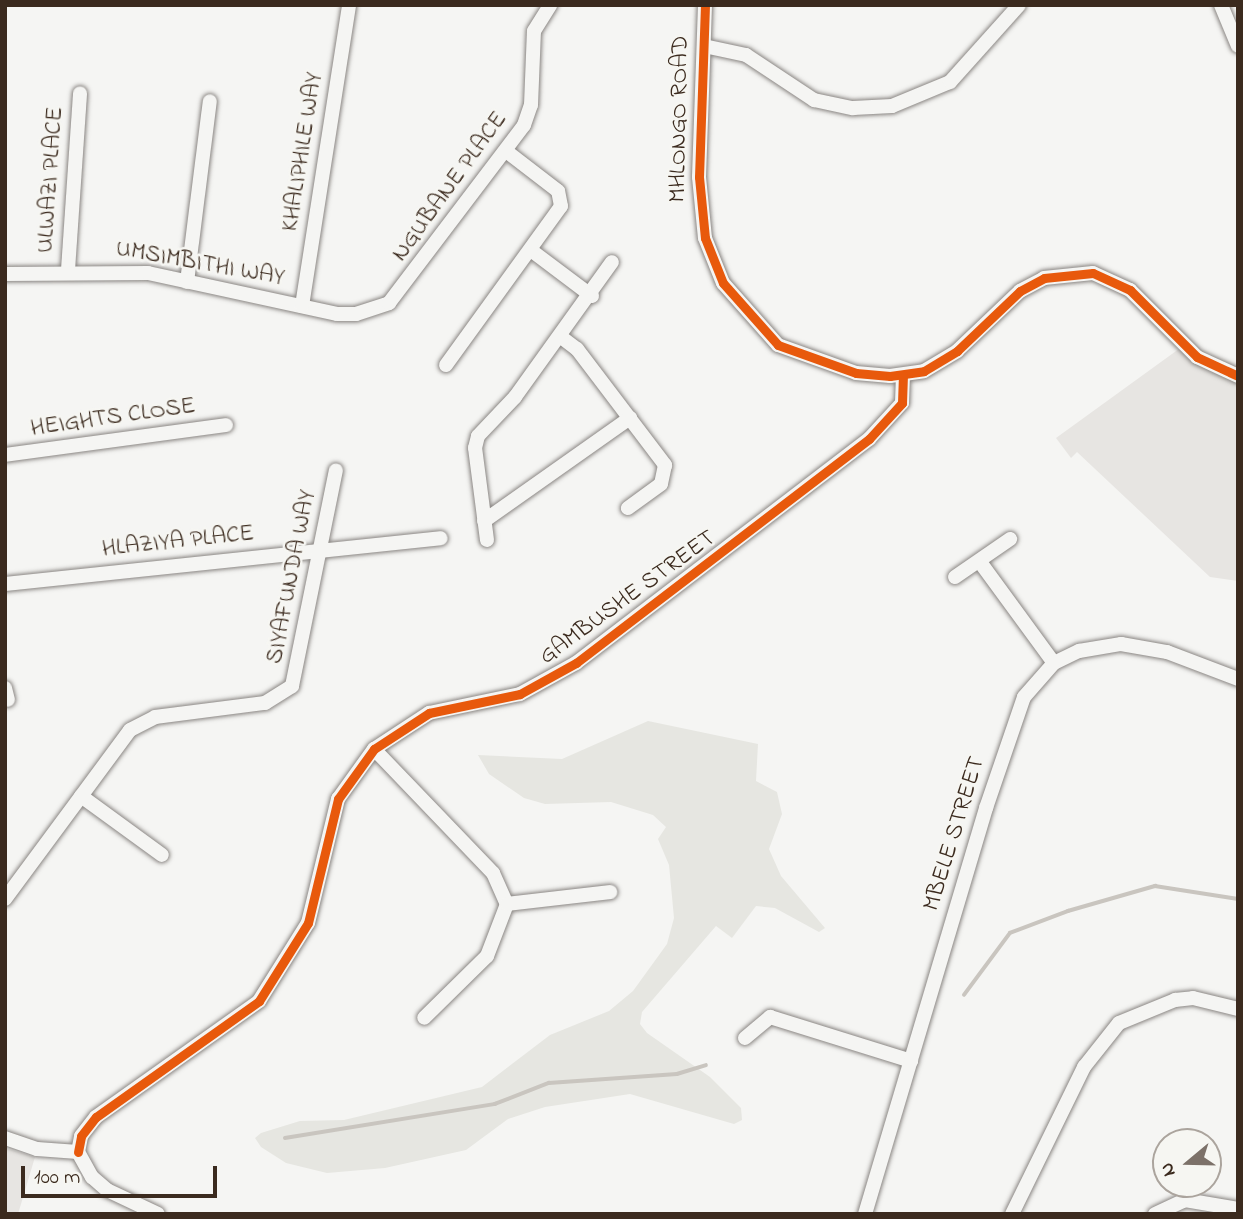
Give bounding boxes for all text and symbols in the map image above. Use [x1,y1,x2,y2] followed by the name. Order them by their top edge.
[664,35,696,203] street label: MHLONGO ROAD
[276,70,330,234] street label: KHALIPHILE WAY
[32,106,70,254] street label: ULWAZI PLACE
[386,107,514,267] street label: NGUBANE PLACE
[113,235,287,293] street label: UMSIMBITHI WAY
[29,392,197,444] street label: HEIGHTS CLOSE
[261,488,323,666] street label: SIYAFUNDA WAY
[101,520,255,564] street label: HLAZIYA PLACE
[534,524,722,672] street label: GAMBUSHE STREET
[918,753,992,915] street label: MBELE STREET
[1152,1128,1222,1198] north arrow
[24,1152,220,1196] scale bar
[1154,1159,1183,1180] text: N
[34,1163,80,1193] text: 100 m

